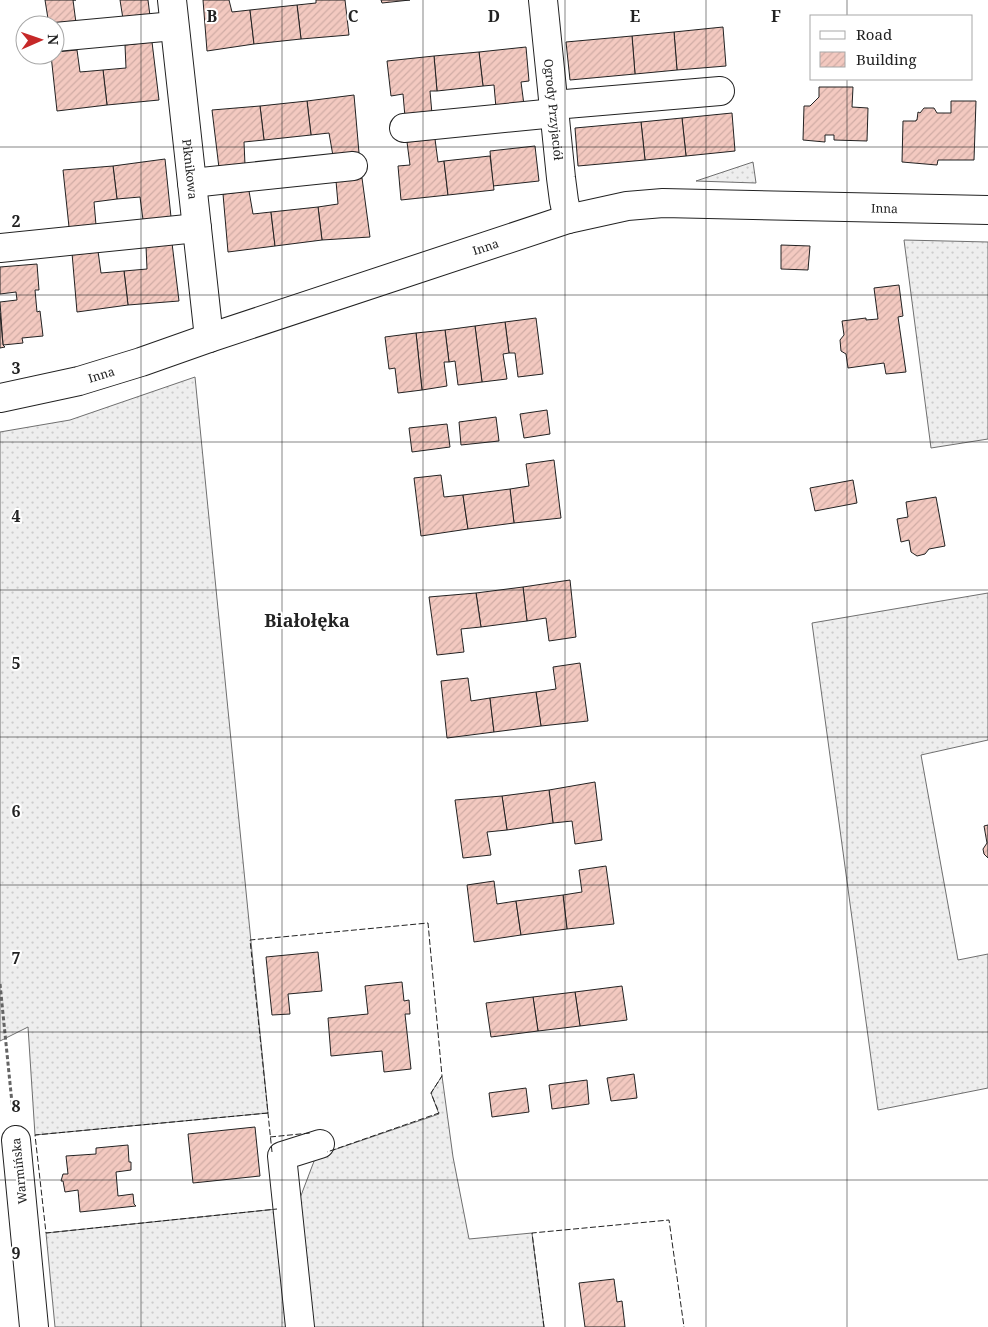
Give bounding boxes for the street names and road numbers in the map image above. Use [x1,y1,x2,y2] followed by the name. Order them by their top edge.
[540,58,568,161] street label: Ogrody Przyjaciół
[179,138,202,200] street label: Piknikowa
[871,199,898,217] street label: Inna
[470,234,501,259] street label: Inna
[86,362,117,386] street label: Inna
[7,1137,31,1205] street label: Warmińska

